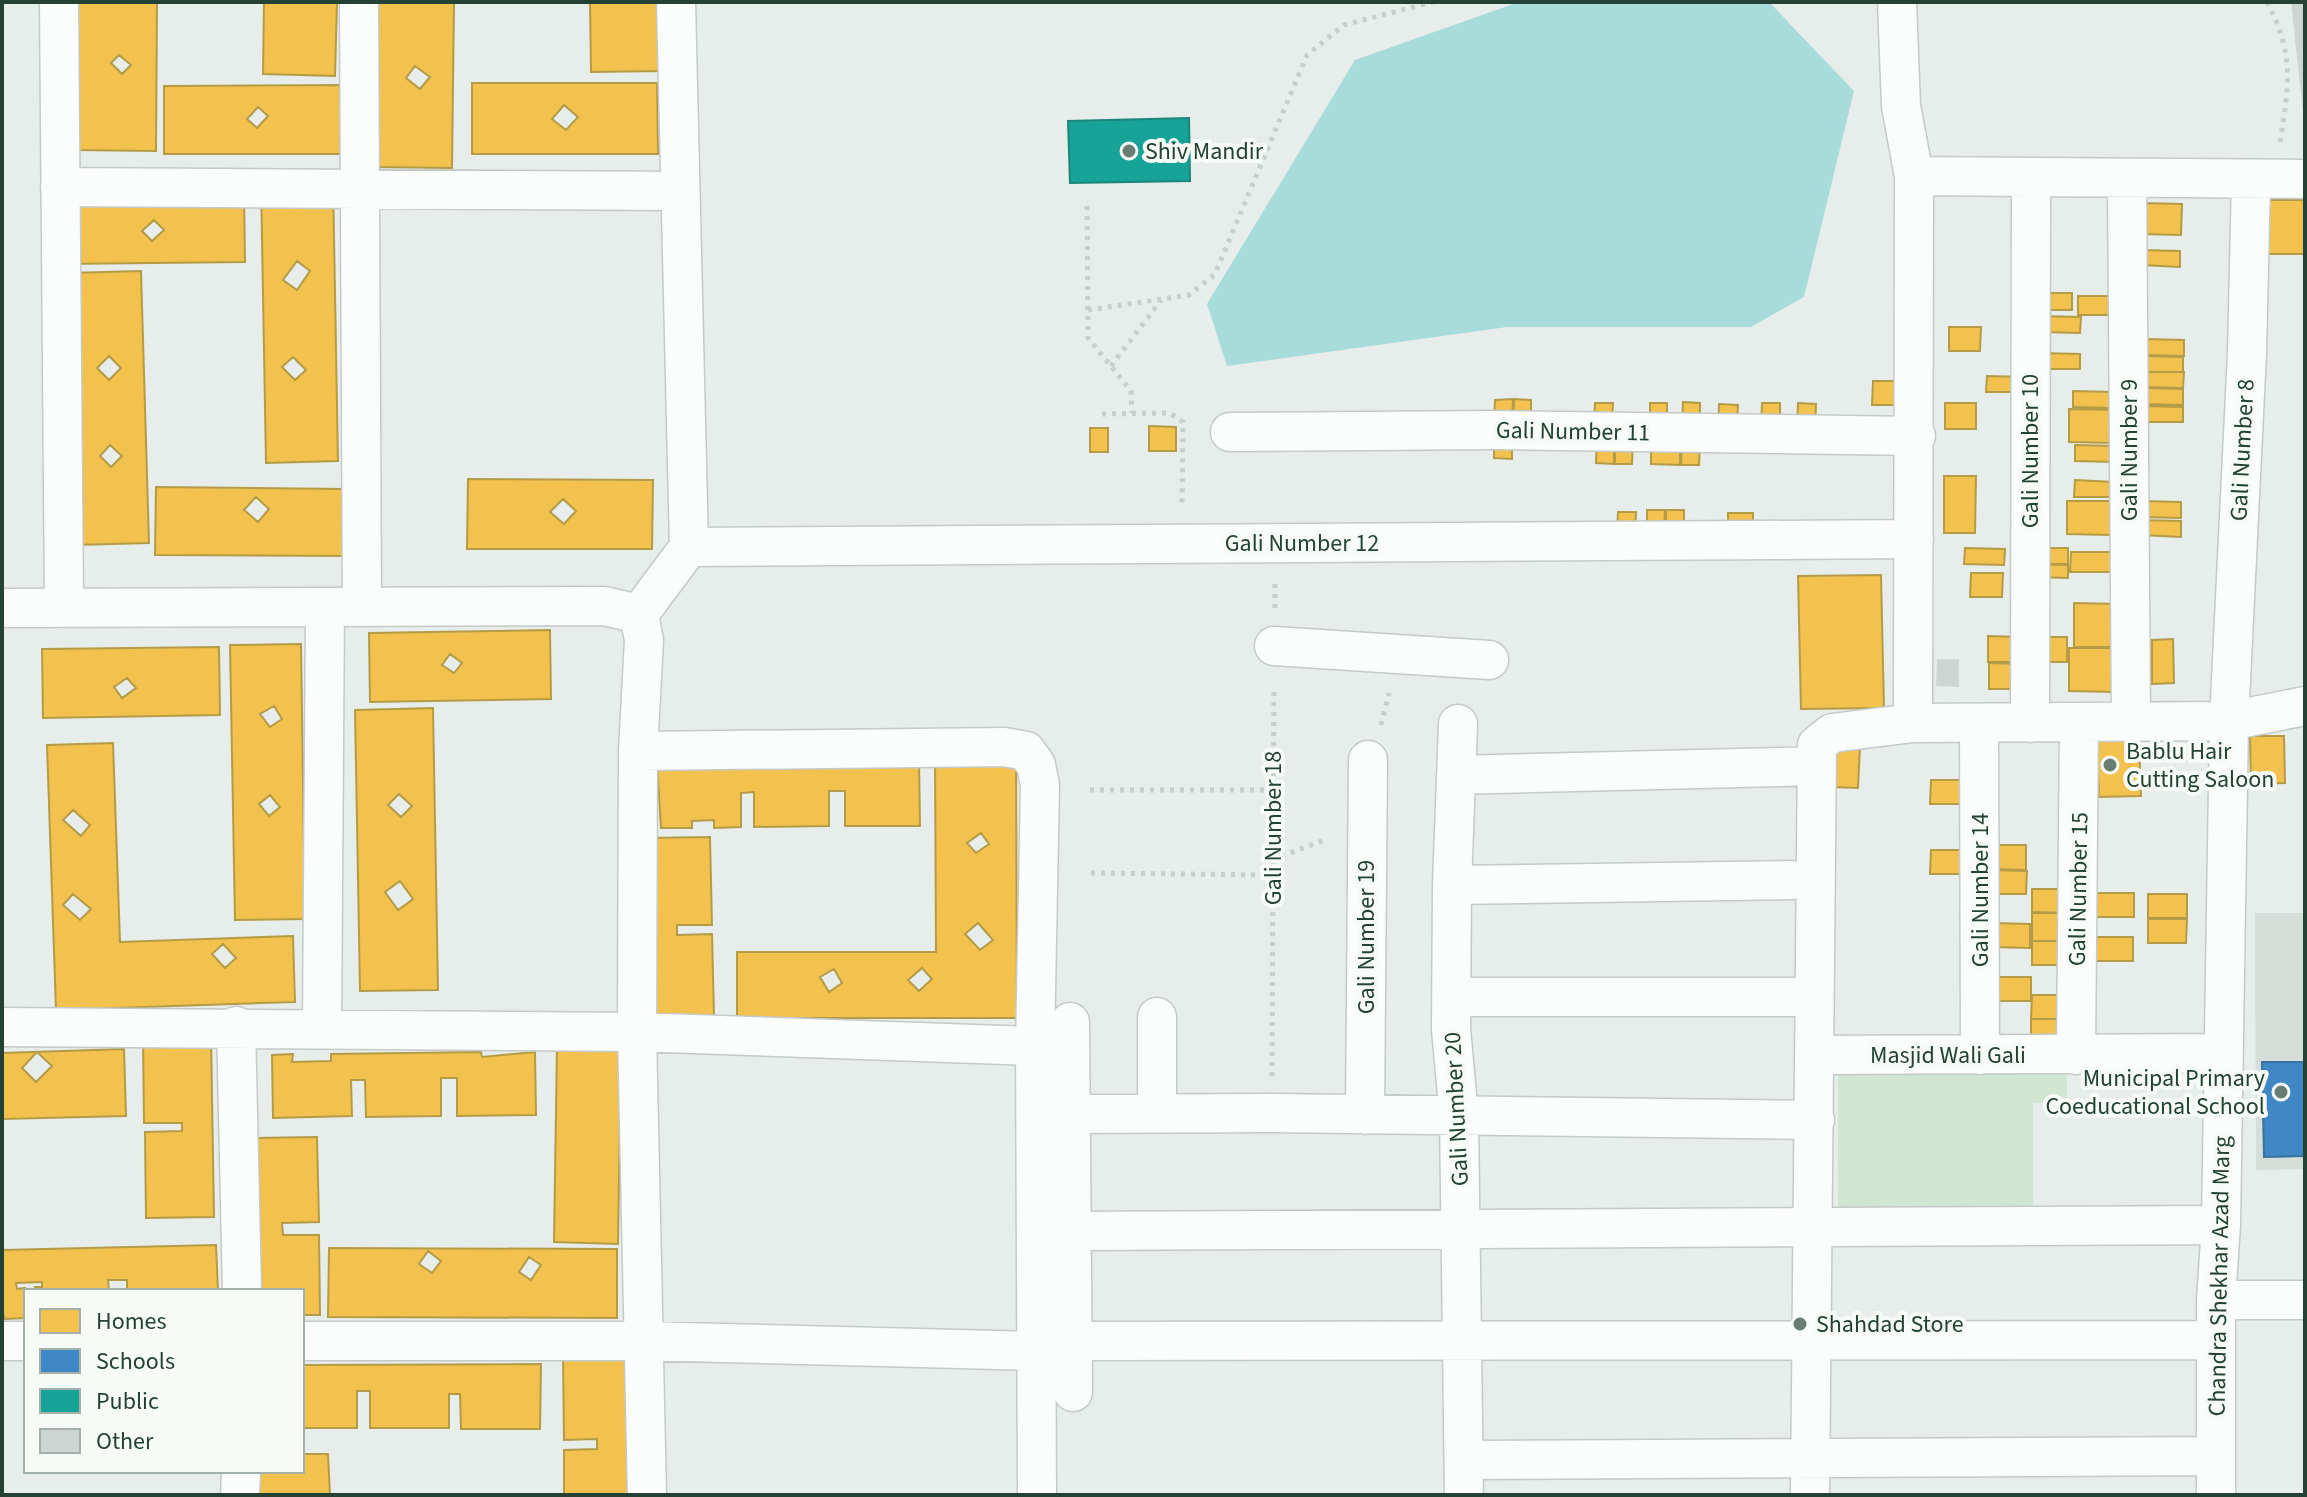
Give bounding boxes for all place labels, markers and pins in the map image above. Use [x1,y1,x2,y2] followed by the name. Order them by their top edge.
[1145,134,1264,169] place label: Shiv Mandir
[1120,142,1138,160] marker: Shiv Mandir
[2126,734,2274,797] place label: Bablu Hair Cutting Saloon
[2101,756,2119,774] marker: Bablu Hair Cutting Saloon
[2045,1061,2265,1124] place label: Municipal Primary Coeducational School
[2272,1083,2290,1101] marker: Municipal Primary Coeducational School
[1816,1307,1964,1342] place label: Shahdad Store
[1791,1315,1809,1333] marker: Shahdad Store

